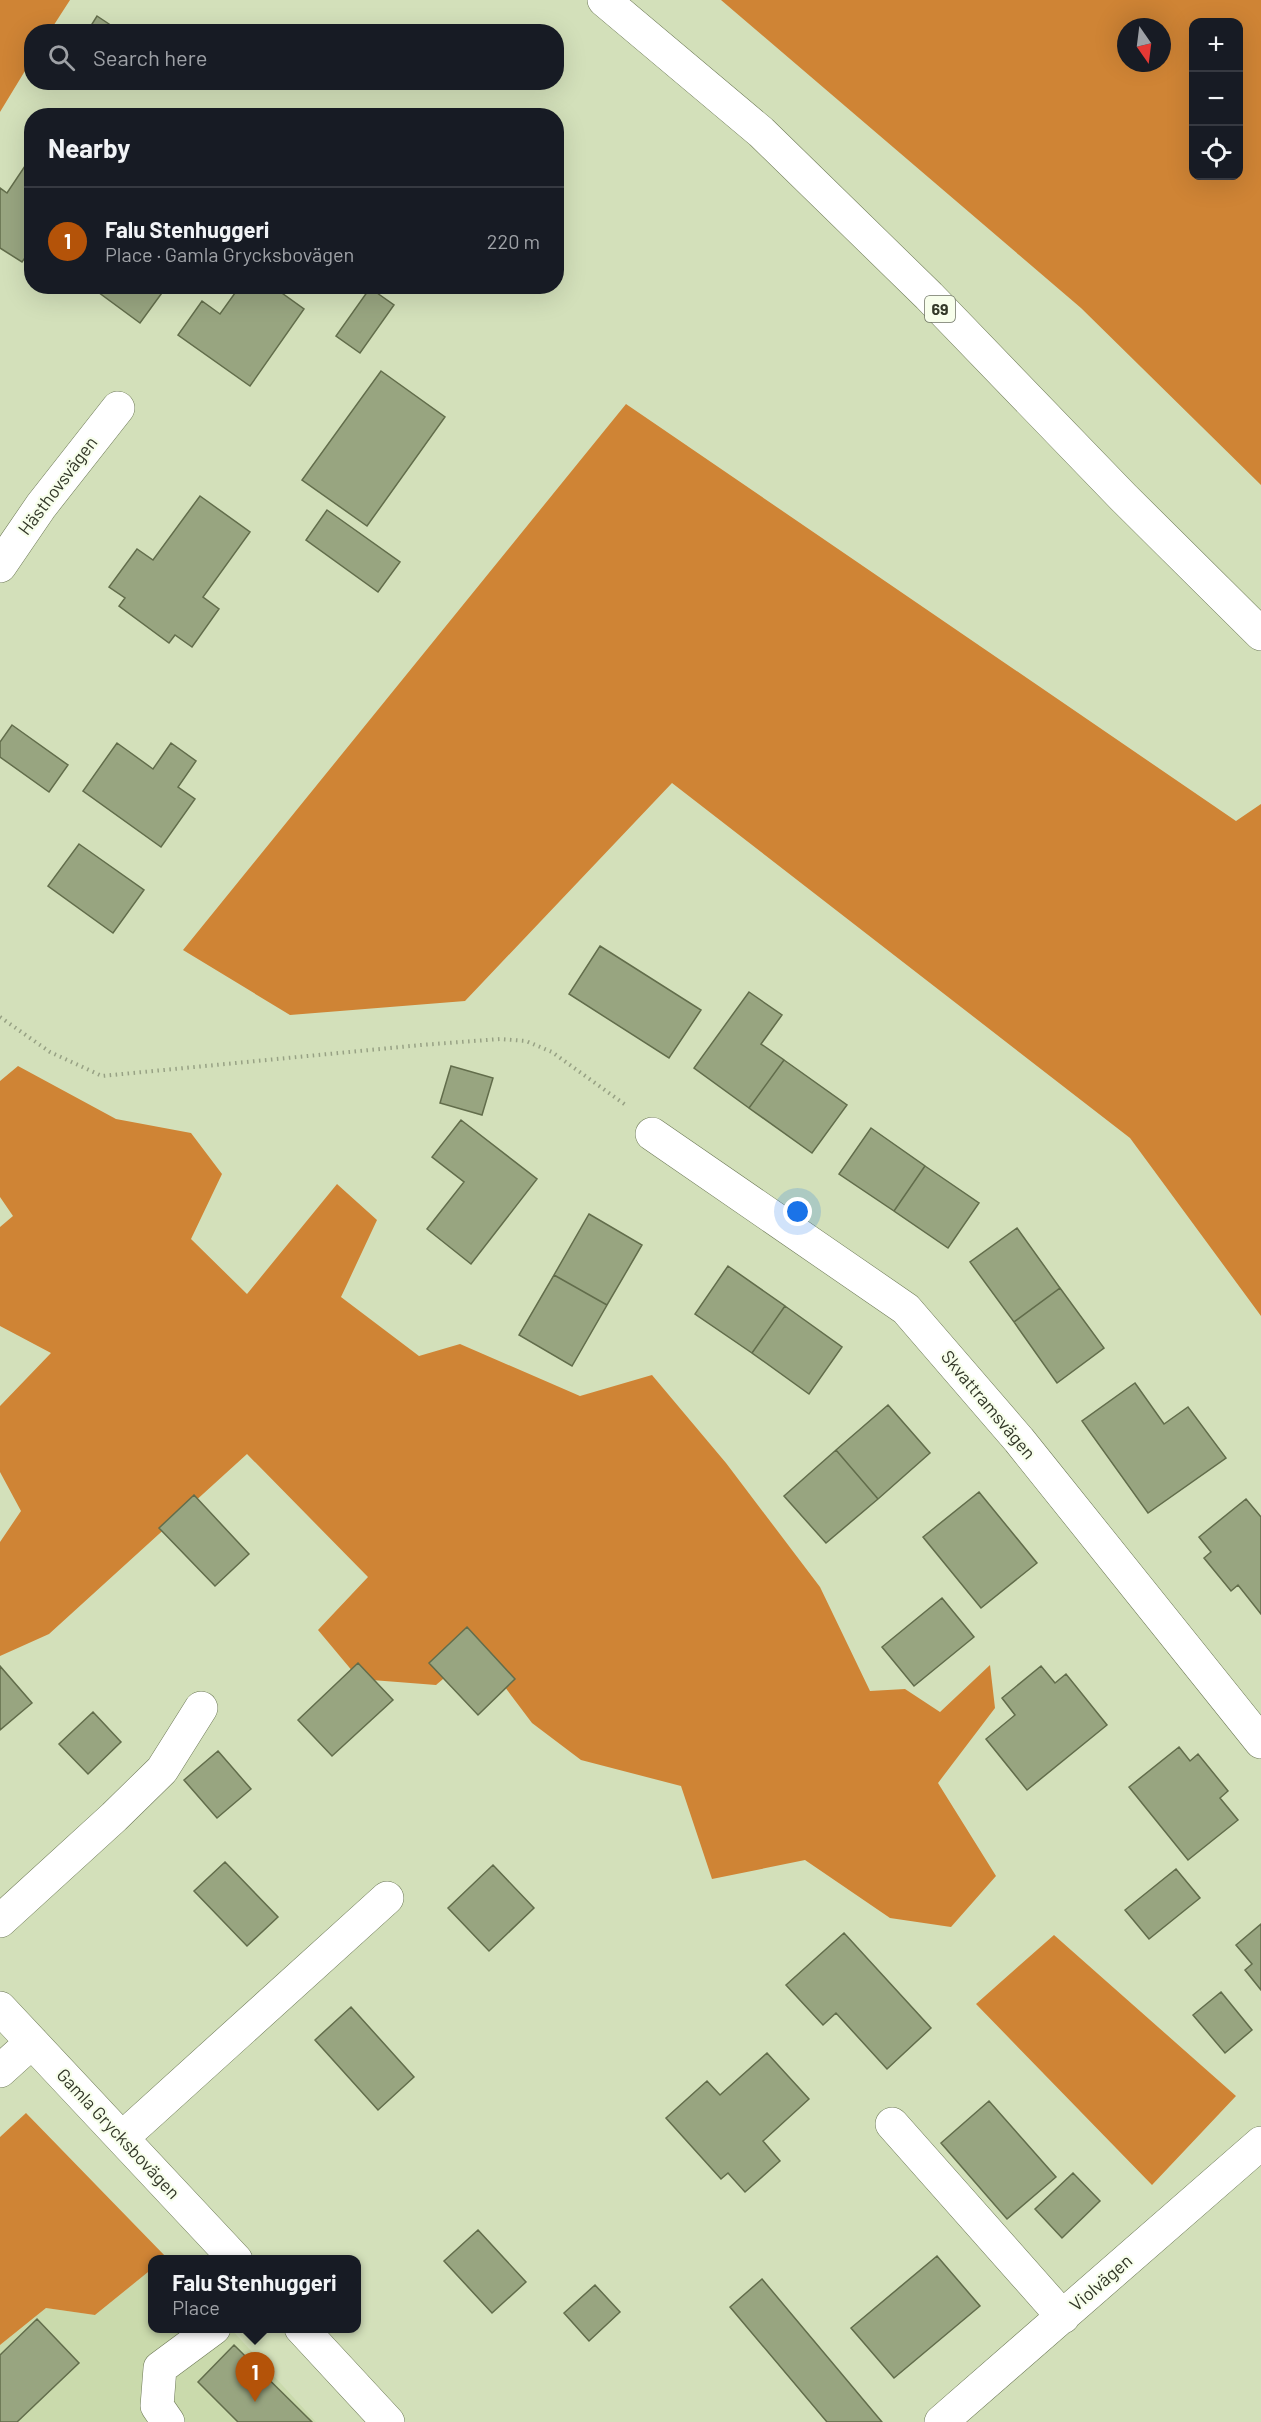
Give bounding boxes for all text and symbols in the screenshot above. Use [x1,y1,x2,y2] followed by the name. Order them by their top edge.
[1117,18,1171,72] north arrow
[1189,18,1243,180] map controls
[1189,18,1243,72] button: +
[24,24,564,90] search box
[45,41,78,74] icon: search
[93,44,207,70] text: Search here
[1189,72,1243,126] button: −
[1189,126,1243,180] button: locate
[48,132,130,163] text: Nearby
[105,216,269,242] text: Falu Stenhuggeri
[64,229,71,253] text: 1
[487,229,540,253] text: 220 m
[105,242,354,266] text: Place · Gamla Grycksbovägen
[925,296,955,322] road number: 69
[13,432,101,539] street label: Hästhovsvägen
[783,1197,812,1226] your location
[937,1345,1041,1463] street label: Skvattramsvägen
[53,2063,185,2203] street label: Gamla Grycksbovägen
[1065,2249,1136,2315] street label: Violvägen
[148,2255,361,2333] popup
[172,2269,337,2295] text: Falu Stenhuggeri
[172,2295,220,2319] text: Place
[236,2352,274,2402] pin: 1

